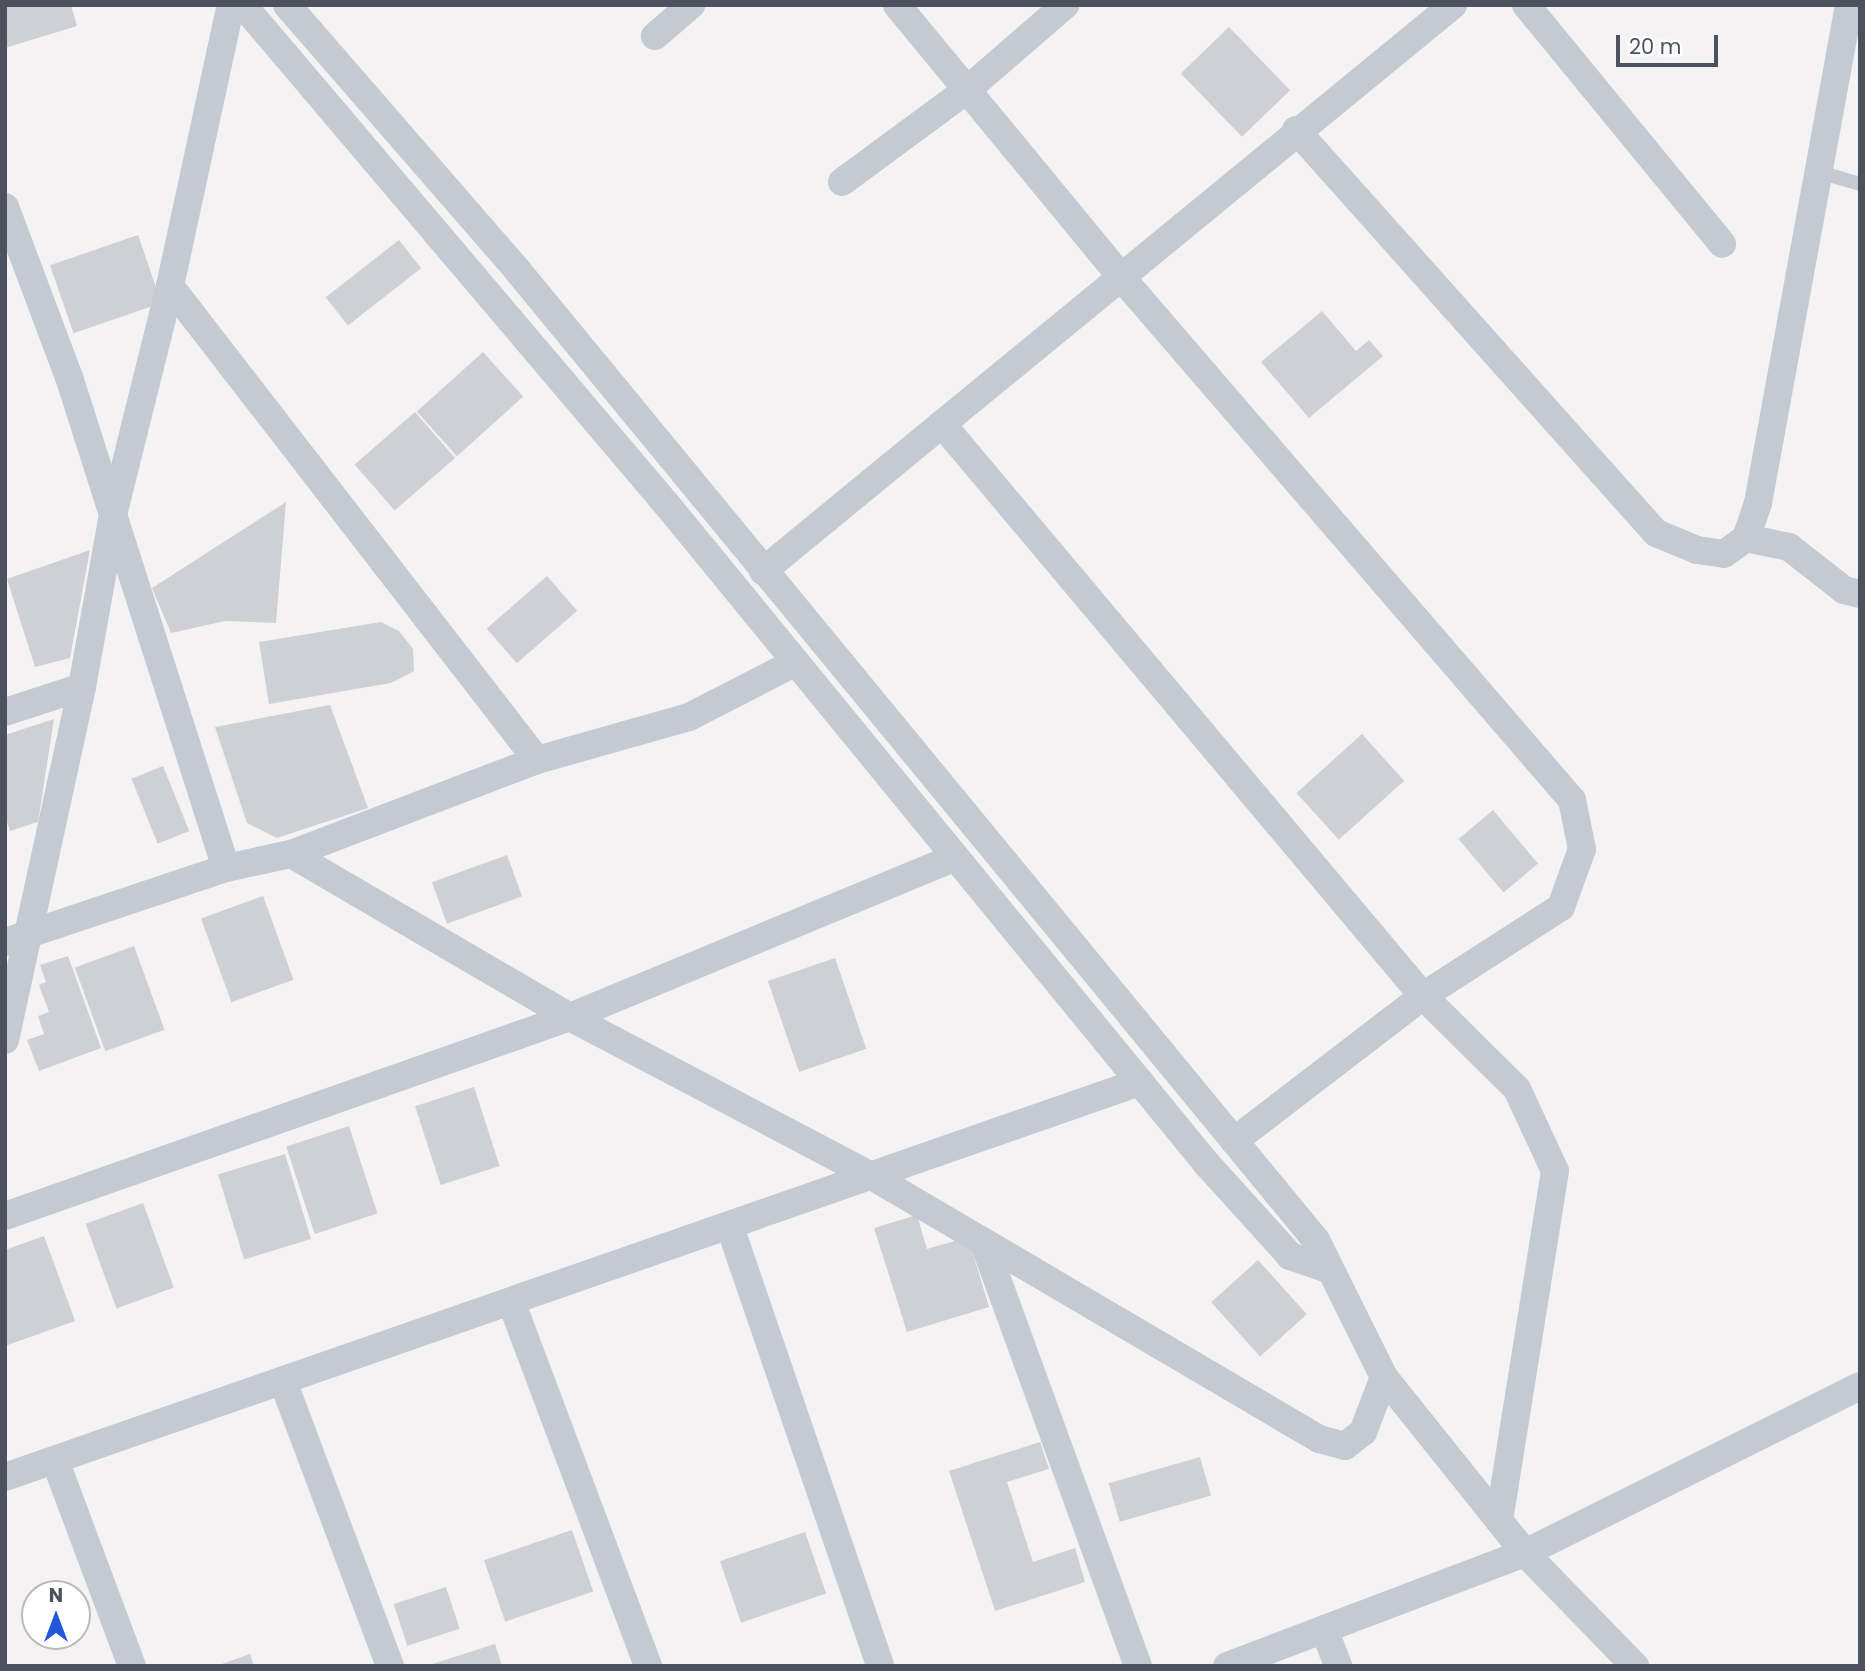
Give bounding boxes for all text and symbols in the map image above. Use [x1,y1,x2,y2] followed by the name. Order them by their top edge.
[1620,21,1722,65] scale bar
[1629,32,1682,61] text: 20 m
[21,1580,91,1650] north arrow
[49,1582,63,1609] text: N

